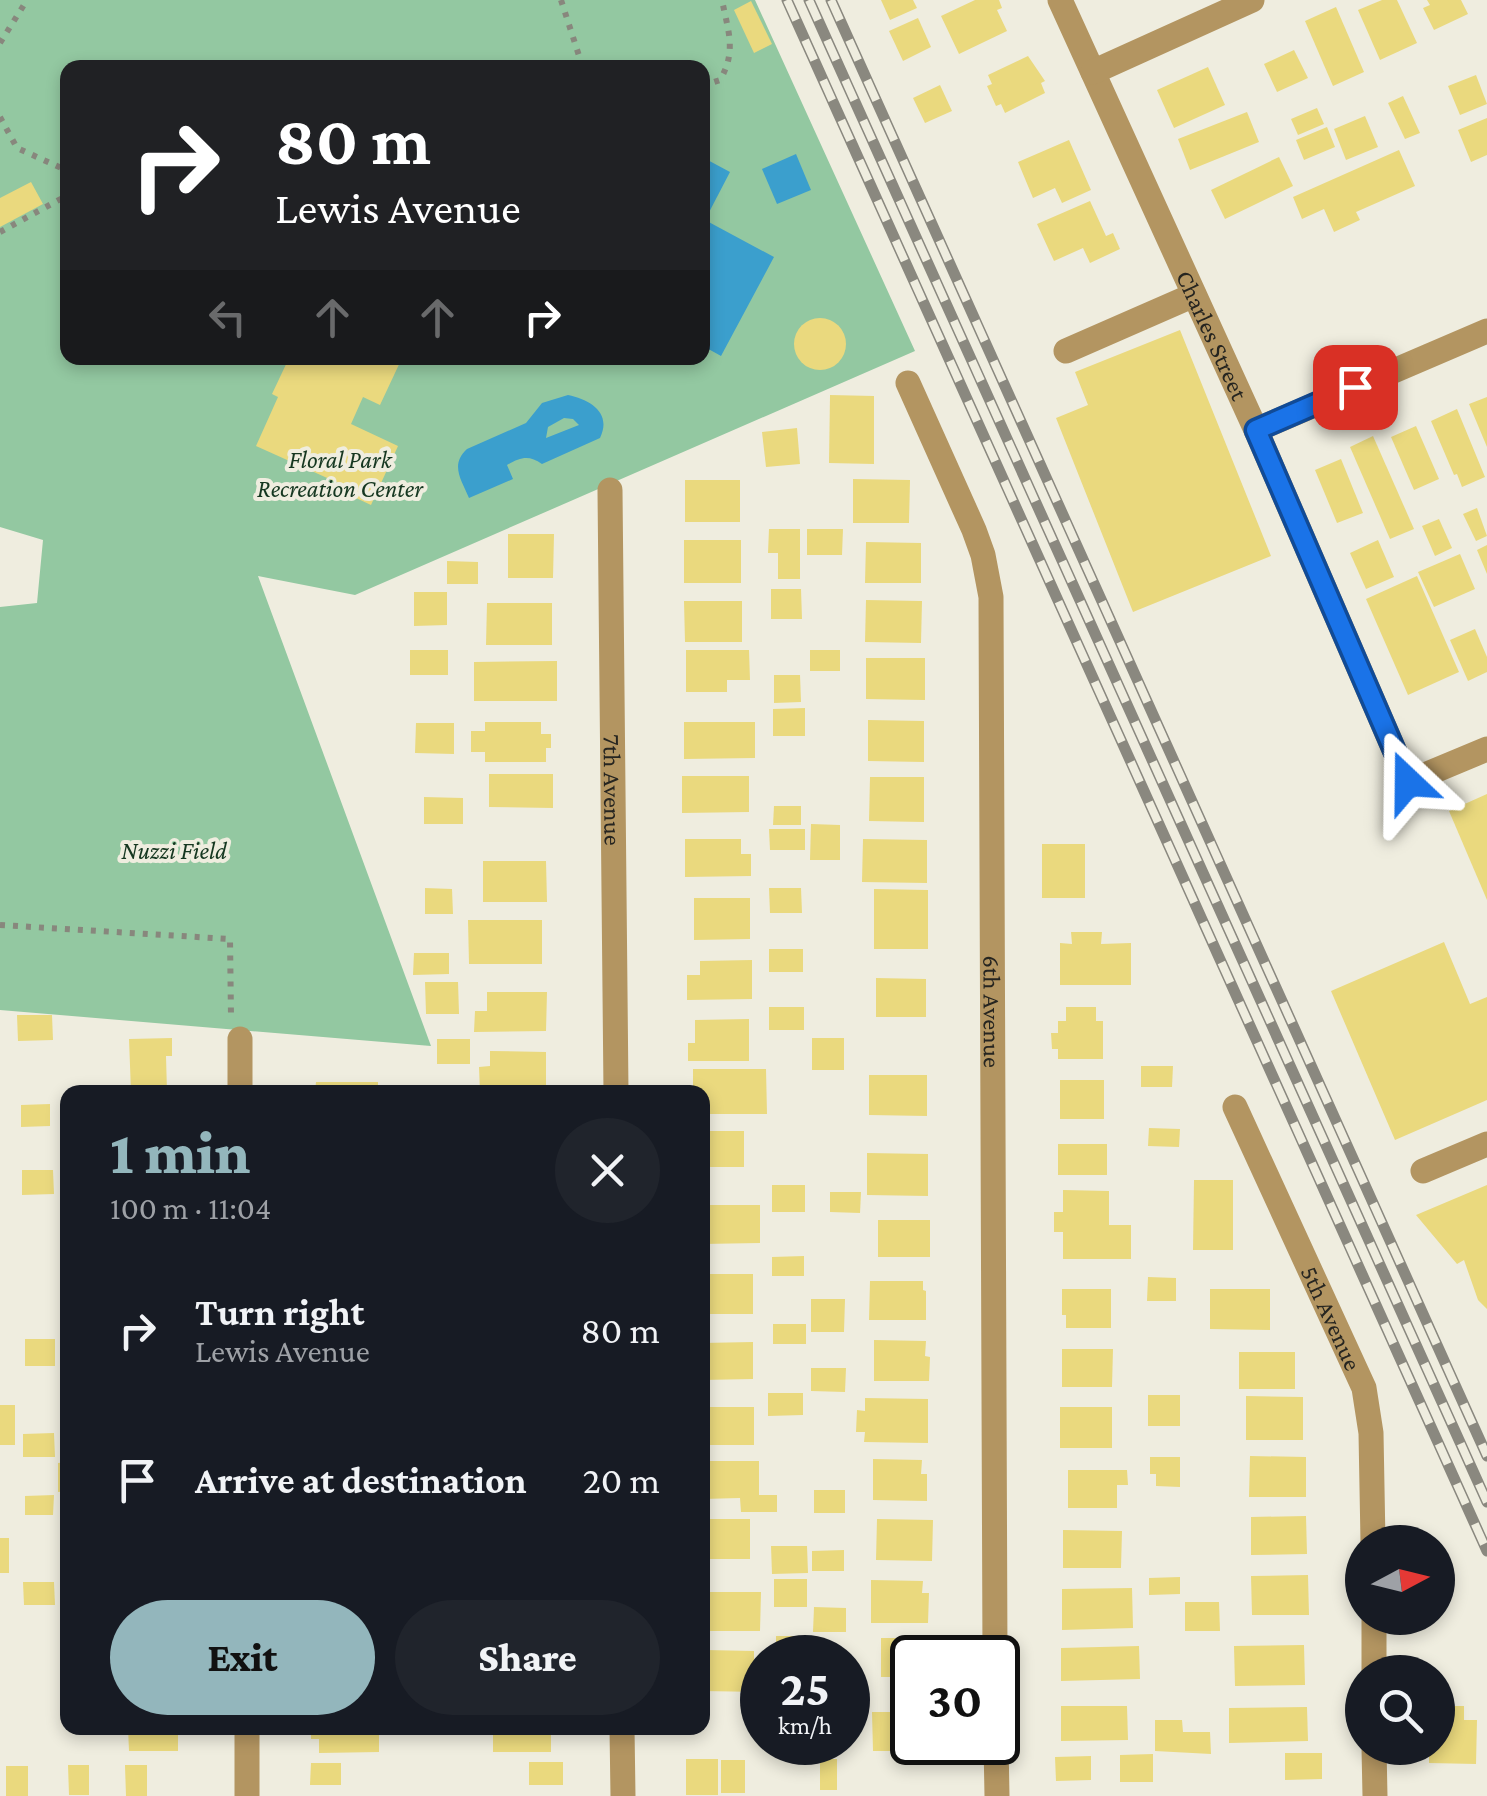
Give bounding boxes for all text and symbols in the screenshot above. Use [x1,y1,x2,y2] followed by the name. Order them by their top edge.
[110,100,240,230] icon: right
[275,101,431,179] text: 80 m
[275,183,521,233] text: Lewis Avenue
[1171,266,1254,405] street label: Charles Street
[200,290,255,345] icon: left
[305,290,360,345] icon: ahead
[410,290,465,345] icon: ahead
[515,290,570,345] icon: right
[1313,345,1398,430] pin
[1328,360,1383,415] icon: arrive
[257,446,424,502] park label: Floral Park Recreation Center
[1356,730,1460,834] position arrow
[598,734,627,846] street label: 7th Avenue
[121,837,228,864] park label: Nuzzi Field
[978,955,1006,1068] street label: 6th Avenue
[555,1118,660,1223] button: close
[110,1119,250,1186] text: 1 min
[110,1190,271,1226] text: 100 m · 11:04
[1296,1262,1367,1374] street label: 5th Avenue
[195,1291,364,1333] text: Turn right
[110,1303,165,1358] icon: right
[580,1309,660,1351] text: 80 m
[195,1333,370,1369] text: Lewis Avenue
[110,1453,165,1508] icon: arrive
[195,1459,527,1501] text: Arrive at destination
[583,1459,660,1501] text: 20 m
[1345,1525,1455,1635] north arrow
[1345,1525,1455,1765] map controls
[110,1600,375,1715] button: Exit
[395,1600,660,1715] button: Share
[890,1635,1020,1765] speed limit sign: 30
[1345,1655,1455,1765] button: search
[780,1660,830,1716] text: 25
[778,1712,832,1739] text: km/h

